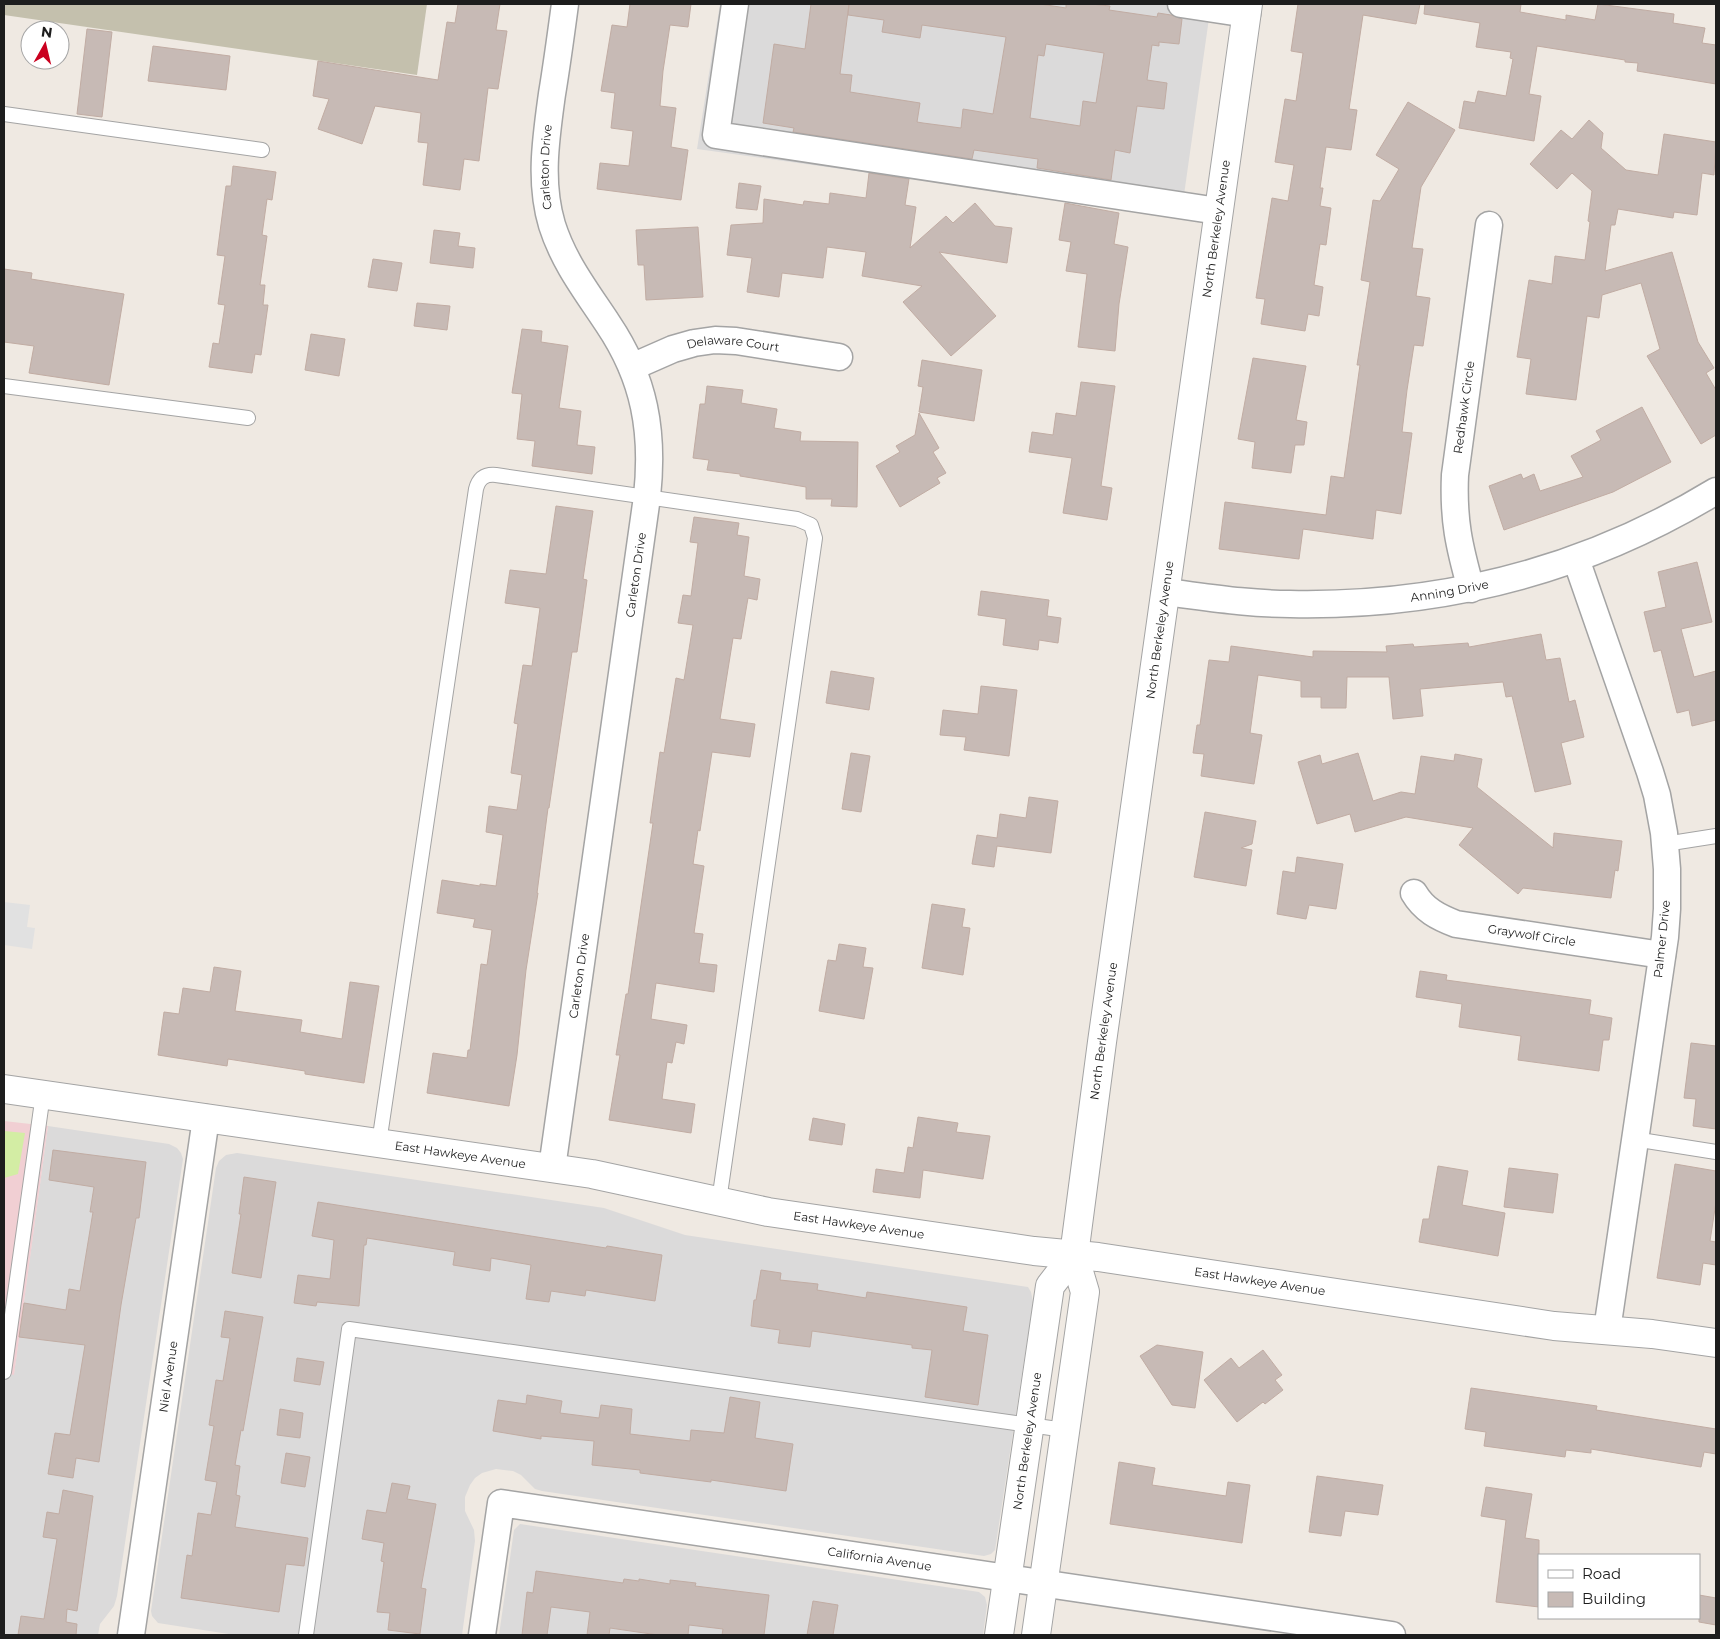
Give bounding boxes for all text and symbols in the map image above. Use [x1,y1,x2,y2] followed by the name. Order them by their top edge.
[20,20,70,70] north arrow
[40,22,54,42] text: N
[537,123,555,211] street label: Carleton Drive
[1199,159,1233,299] street label: North Berkeley Avenue
[685,332,781,355] street label: Delaware Court
[1450,360,1477,455] street label: Redhawk Circle
[622,531,649,618] street label: Carleton Drive
[1142,560,1177,700] street label: North Berkeley Avenue
[1410,576,1490,605] street label: Anning Drive
[1650,899,1673,979] street label: Palmer Drive
[1487,921,1577,949] street label: Graywolf Circle
[565,932,592,1019] street label: Carleton Drive
[1086,961,1120,1101] street label: North Berkeley Avenue
[394,1138,527,1171] street label: East Hawkeye Avenue
[792,1208,926,1242] street label: East Hawkeye Avenue
[1193,1264,1327,1298] street label: East Hawkeye Avenue
[155,1340,181,1413] street label: Niel Avenue
[1009,1371,1044,1511] street label: North Berkeley Avenue
[826,1543,933,1574] street label: California Avenue
[1538,1554,1700,1619] legend
[1582,1564,1621,1583] text: Road
[1582,1589,1646,1608] text: Building

